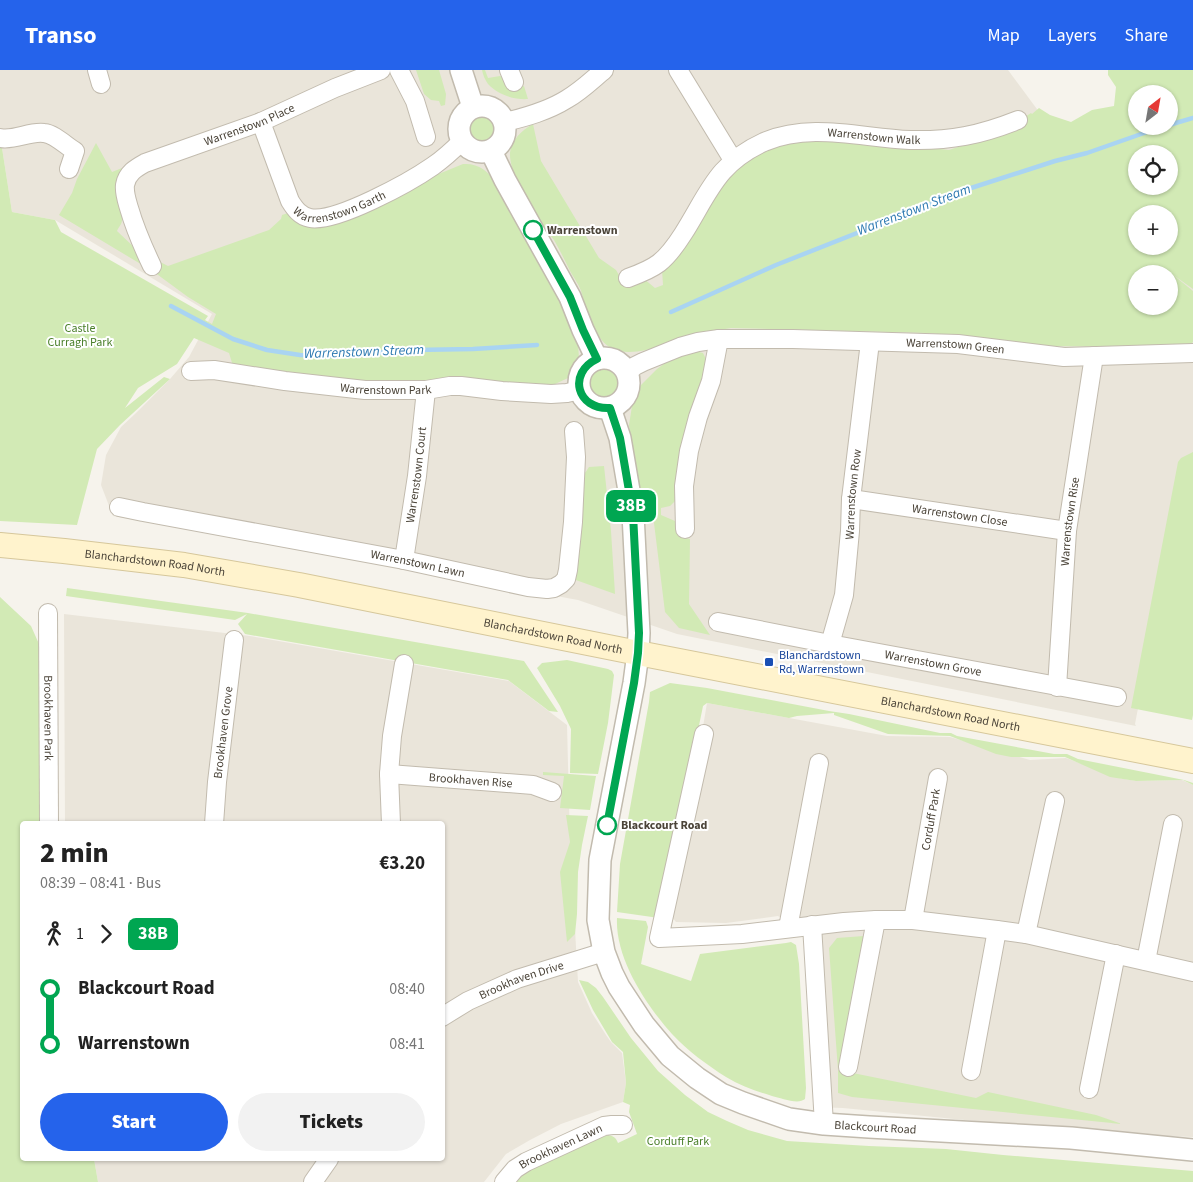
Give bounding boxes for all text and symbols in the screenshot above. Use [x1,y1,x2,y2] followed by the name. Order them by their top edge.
[25,18,97,53] text: Transo
[988,23,1020,48] text: Map
[1048,23,1097,48] text: Layers
[1125,23,1168,48] text: Share
[1128,85,1178,135] north arrow
[1128,85,1178,315] map controls
[202,99,297,150] street label: Warrenstown Place
[827,124,921,149] street label: Warrenstown Walk
[1128,145,1178,195] button: locate
[854,179,974,241] water label: Warrenstown Stream
[289,186,389,227] street label: Warrenstown Garth
[1128,205,1178,255] button: +
[523,220,543,240] marker: Warrenstown
[547,222,618,239] place label: Warrenstown
[1128,265,1178,315] button: −
[48,320,112,351] park label: Castle Curragh Park
[906,334,1006,358] street label: Warrenstown Green
[304,340,424,364] water label: Warrenstown Stream
[339,379,433,399] street label: Warrenstown Park
[401,426,431,524] street label: Warrenstown Court
[841,448,865,540] street label: Warrenstown Row
[1056,476,1084,567] street label: Warrenstown Rise
[602,490,660,522] line badge: 38B
[616,493,646,518] text: 38B
[911,500,1009,531] street label: Warrenstown Close
[84,545,227,581] street label: Blanchardstown Road North
[369,546,466,582] street label: Warrenstown Lawn
[482,614,624,658] street label: Blanchardstown Road North
[883,646,983,680] street label: Warrenstown Grove
[779,647,864,678] place label: Blanchardstown Rd, Warrenstown
[763,656,775,668] marker: Blanchardstown Rd, Warrenstown
[40,675,57,761] street label: Brookhaven Park
[209,685,237,779] street label: Brookhaven Grove
[879,692,1022,736] street label: Blanchardstown Road North
[428,769,513,792] street label: Brookhaven Rise
[917,787,944,852] street label: Corduff Park
[597,815,617,835] marker: Blackcourt Road
[621,817,707,834] place label: Blackcourt Road
[40,833,109,873] text: 2 min
[379,850,425,877] text: €3.20
[40,872,161,894] text: 08:39 – 08:41 · Bus
[40,920,68,948] icon: walk
[92,920,120,948] icon: forward
[138,921,168,946] text: 38B
[76,923,84,945] text: 1
[476,957,566,1003] street label: Brookhaven Drive
[78,975,215,1002] text: Blackcourt Road
[389,978,425,1000] text: 08:40
[78,1030,190,1057] text: Warrenstown
[389,1033,425,1055] text: 08:41
[40,1093,228,1151] button: Start
[238,1093,425,1151] button: Tickets
[834,1116,917,1138] street label: Blackcourt Road
[515,1119,605,1173] street label: Brookhaven Lawn
[647,1133,709,1150] park label: Corduff Park

